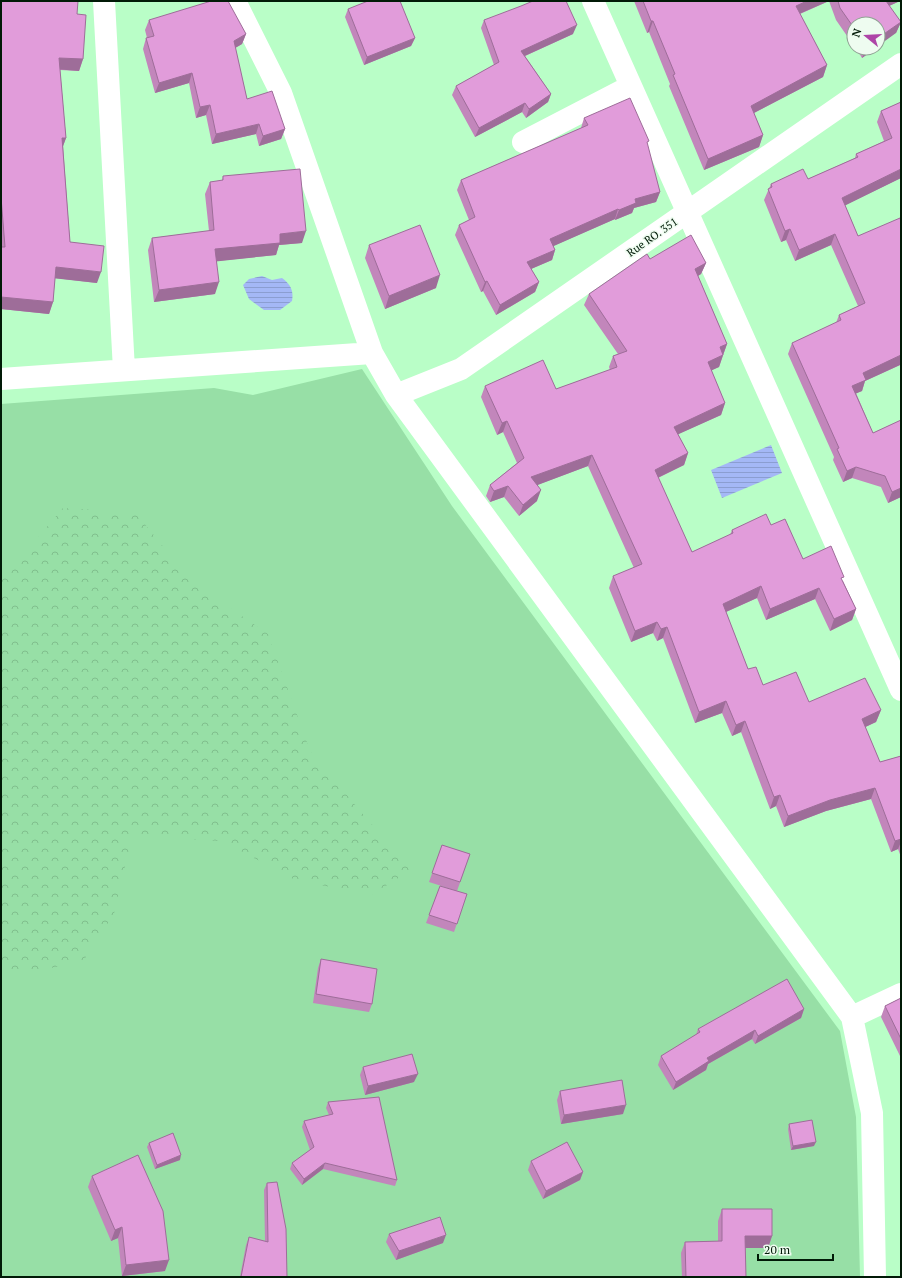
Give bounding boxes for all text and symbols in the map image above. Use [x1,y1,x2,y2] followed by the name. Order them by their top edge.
[846,16,886,56] north arrow
[849,26,865,39] text: N
[624,214,680,260] street label: Rue RO. 351
[758,1236,833,1262] scale bar
[764,1242,791,1257] text: 20 m

